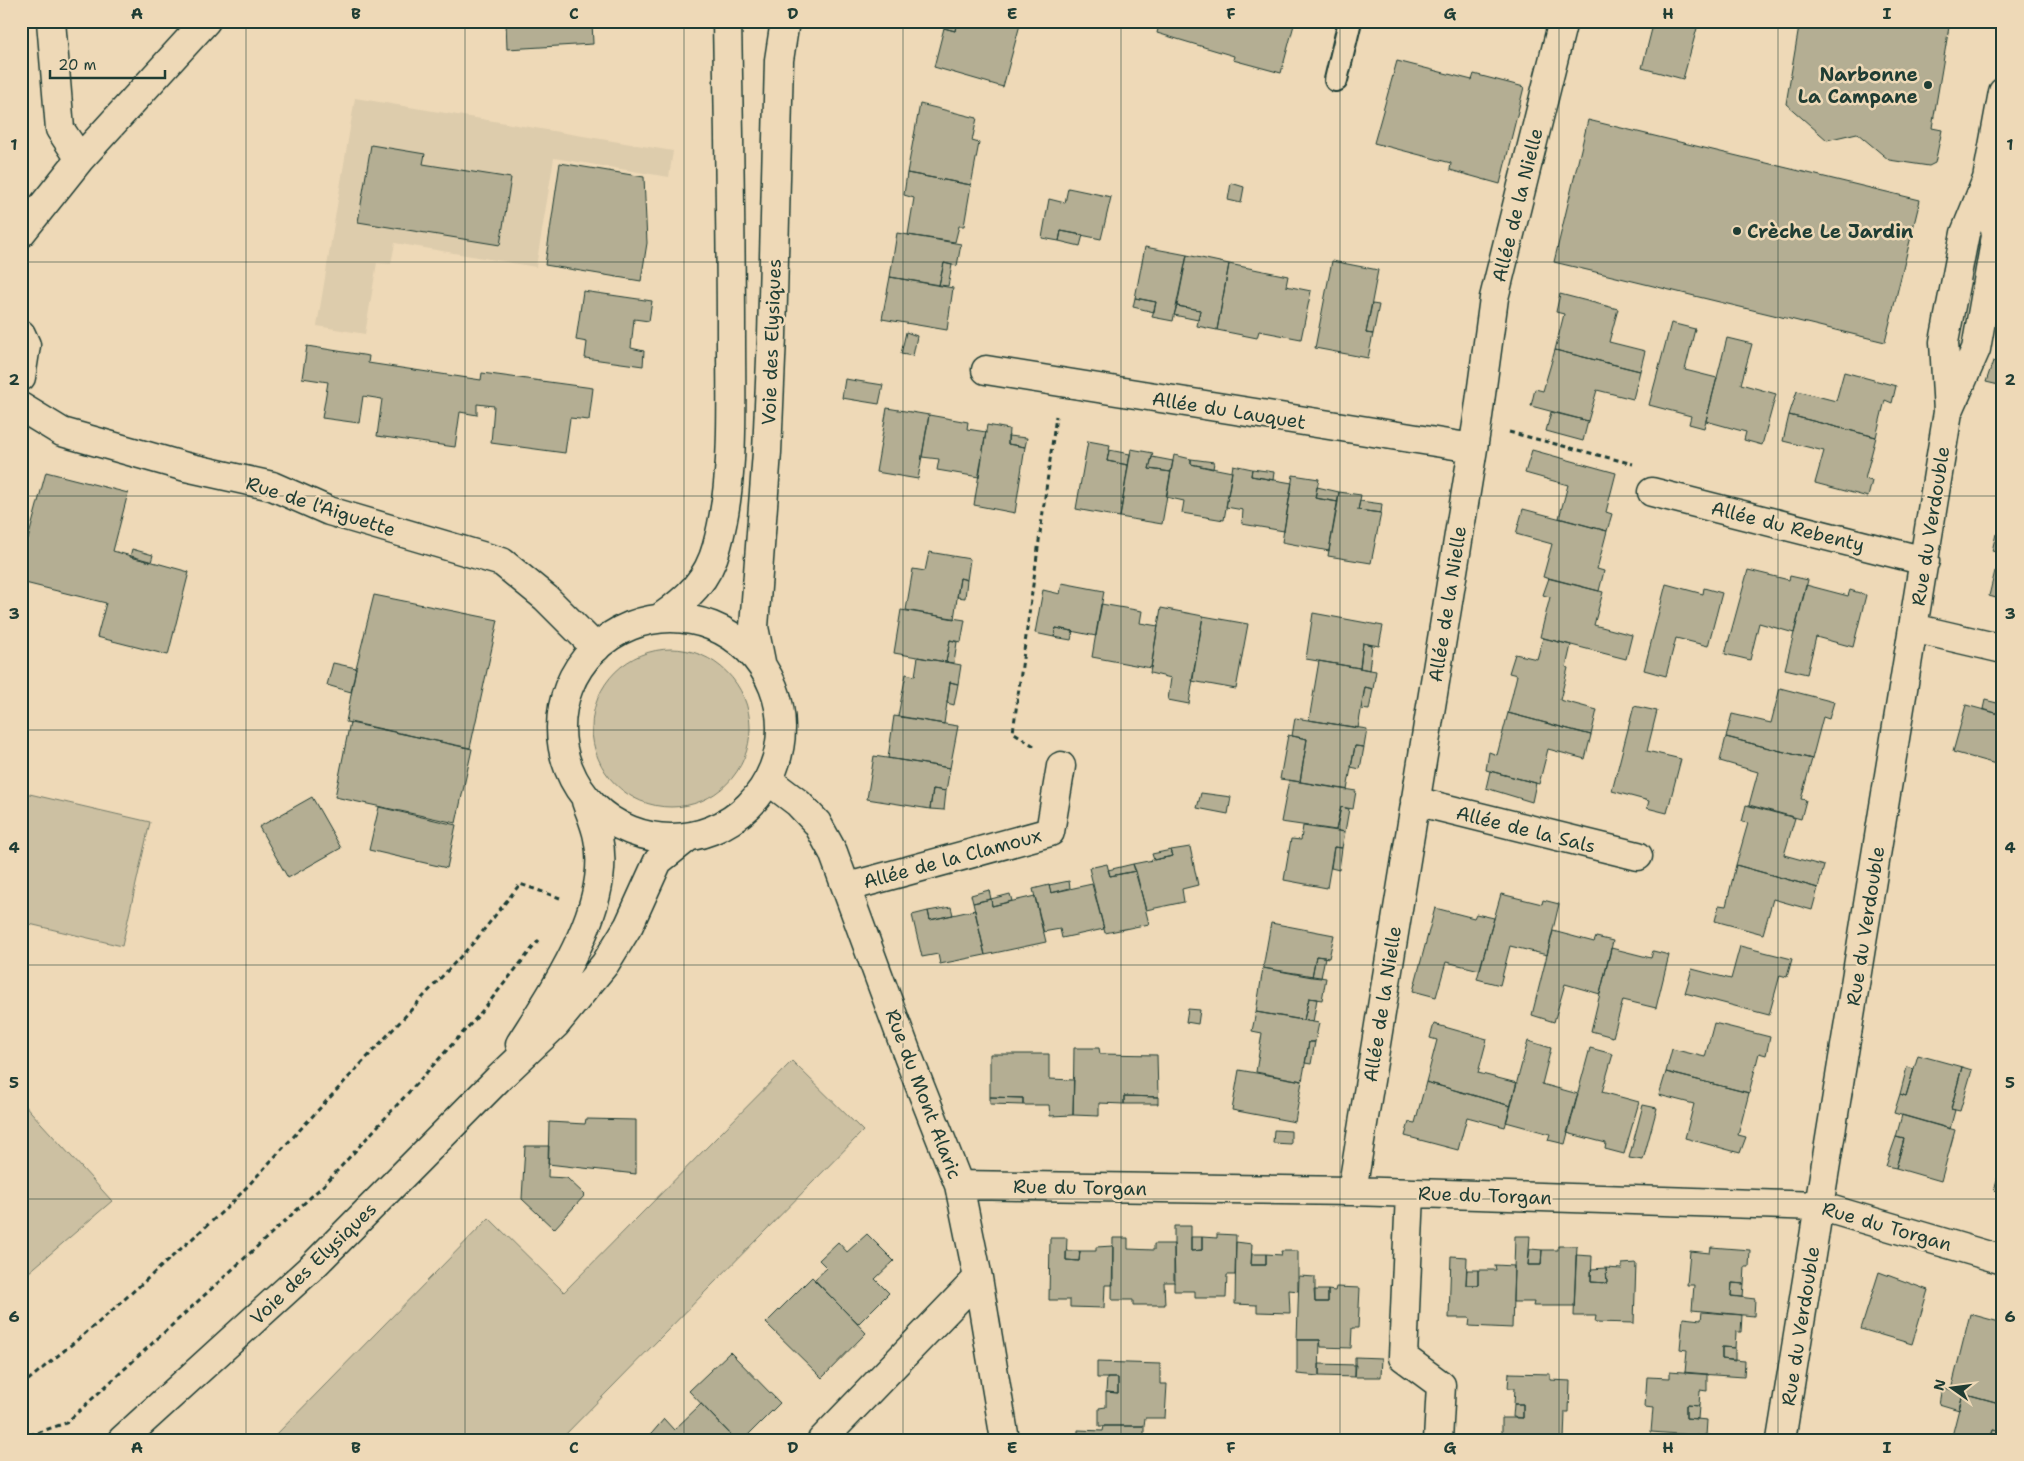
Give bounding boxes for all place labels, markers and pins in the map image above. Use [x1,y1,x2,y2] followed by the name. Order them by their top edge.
[1798,62,1918,109] place label: Narbonne La Campane
[1922,79,1934,91] marker: Narbonne La Campane
[1747,219,1914,244] place label: Crèche Le Jardin
[1731,225,1743,237] marker: Crèche Le Jardin

